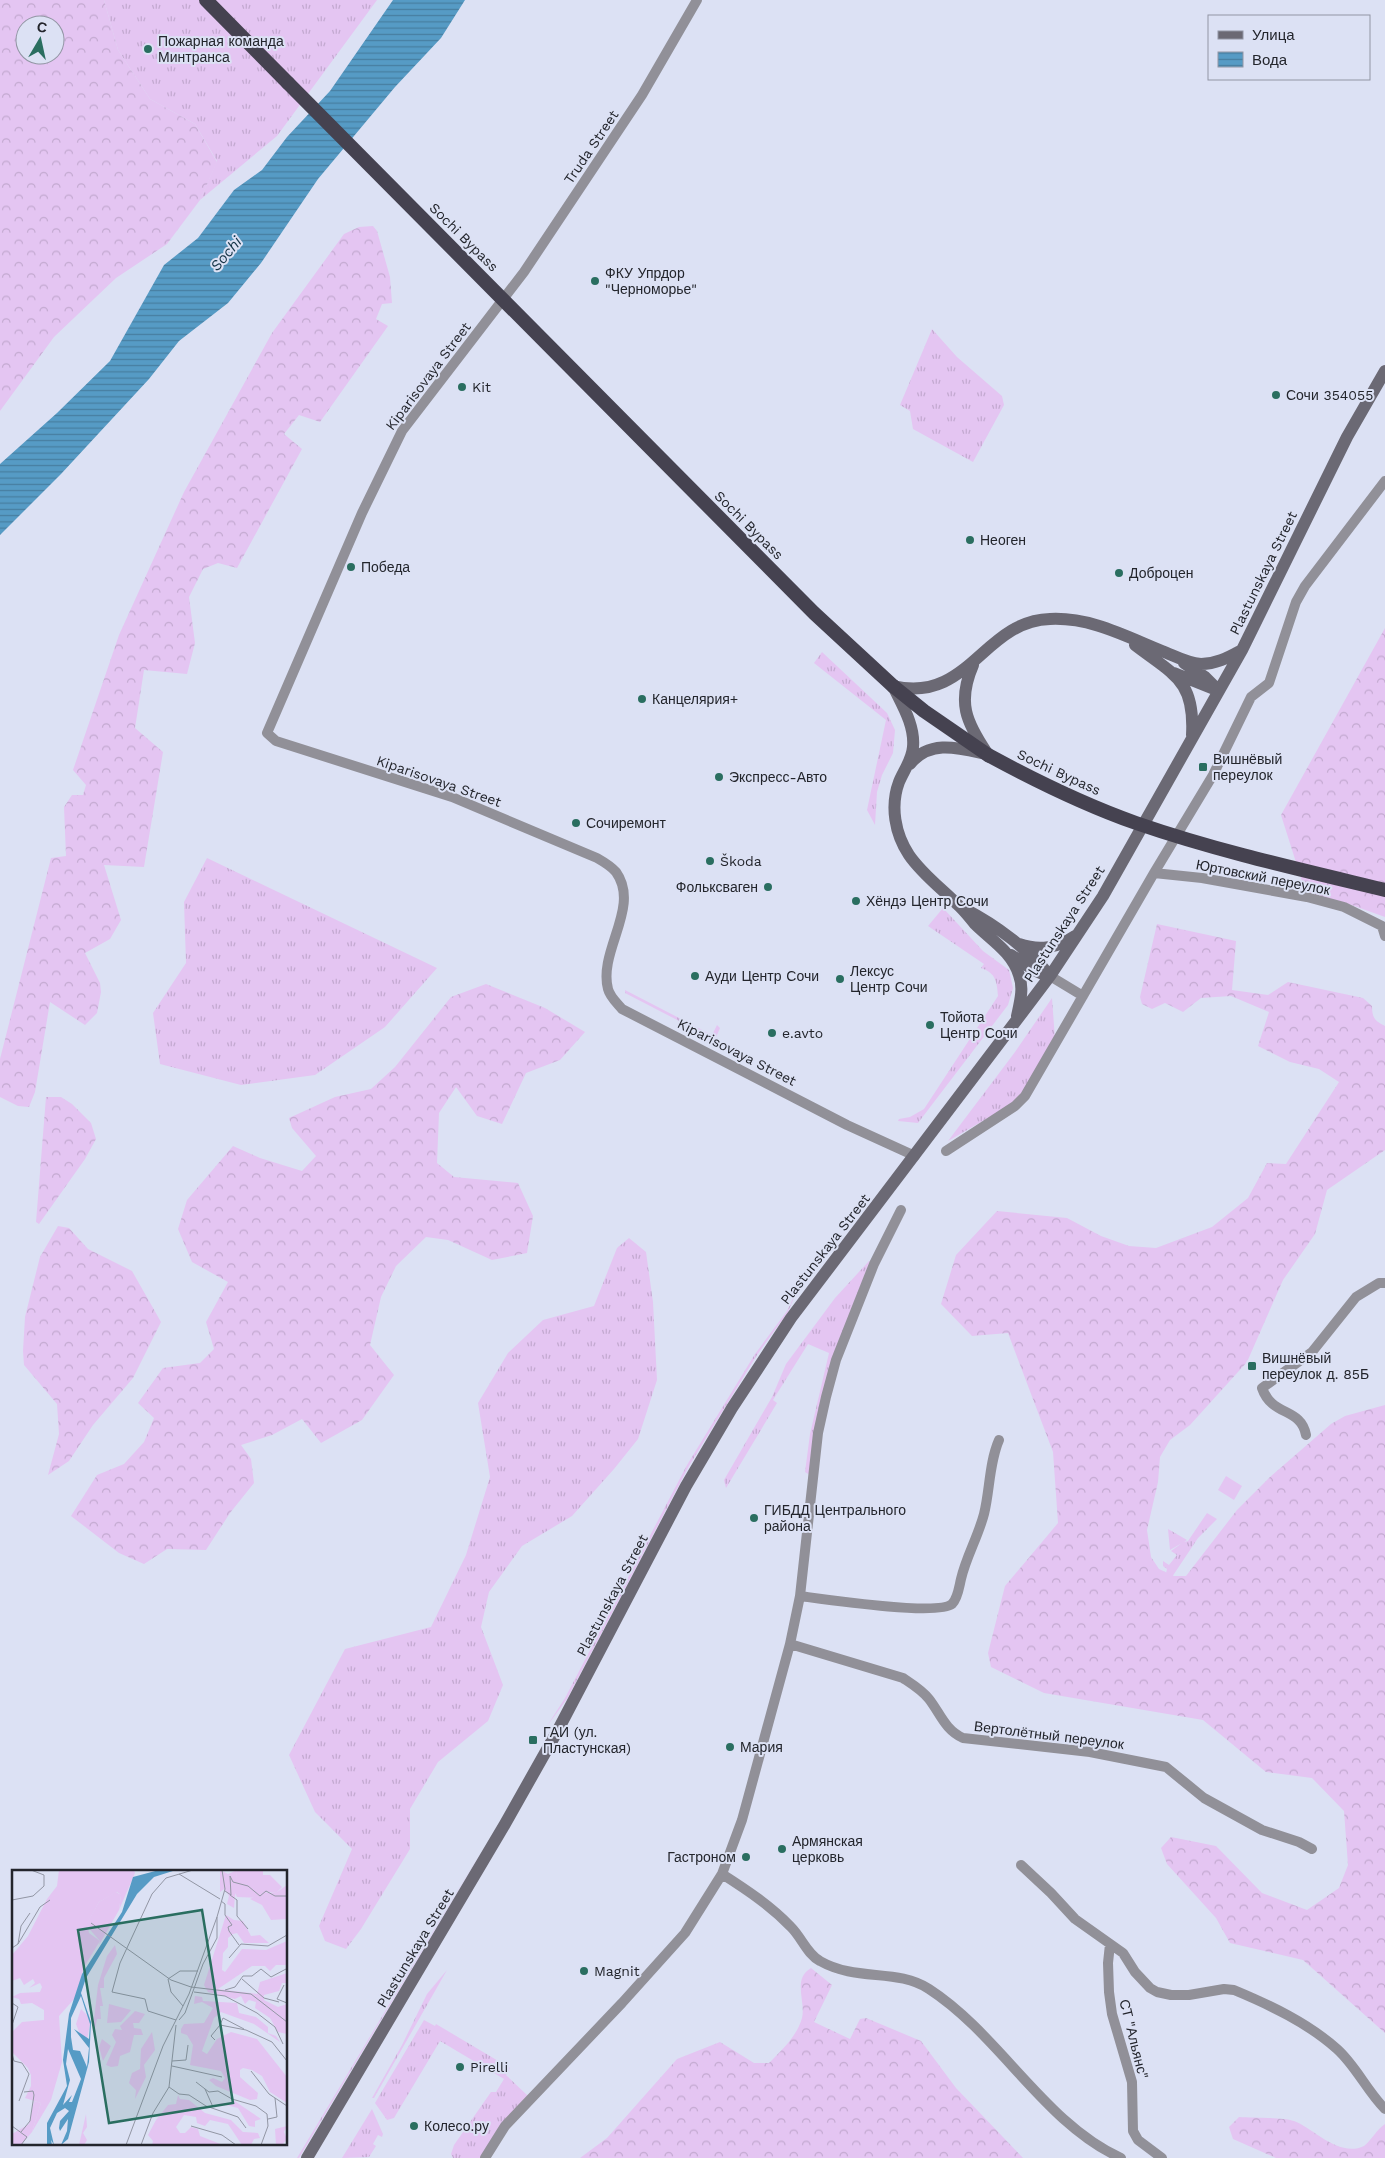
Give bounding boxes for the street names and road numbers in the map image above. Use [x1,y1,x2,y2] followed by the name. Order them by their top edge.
[561,107,622,187] street label: Truda Street
[426,199,502,275] street label: Sochi Bypass
[382,319,474,433] street label: Kiparisovaya Street
[711,487,787,563] street label: Sochi Bypass
[1226,508,1300,637] street label: Plastunskaya Street
[1015,746,1103,798] street label: Sochi Bypass
[374,752,504,810] street label: Kiparisovaya Street
[1195,856,1332,898] street label: Юртовский переулок
[1020,863,1108,985] street label: Plastunskaya Street
[675,1015,799,1089] street label: Kiparisovaya Street
[777,1191,873,1307] street label: Plastunskaya Street
[573,1531,651,1659] street label: Plastunskaya Street
[973,1718,1126,1752] street label: Вертолётный переулок
[373,1886,457,2010] street label: Plastunskaya Street
[1116,1998,1152,2080] street label: СТ "Альянс"

